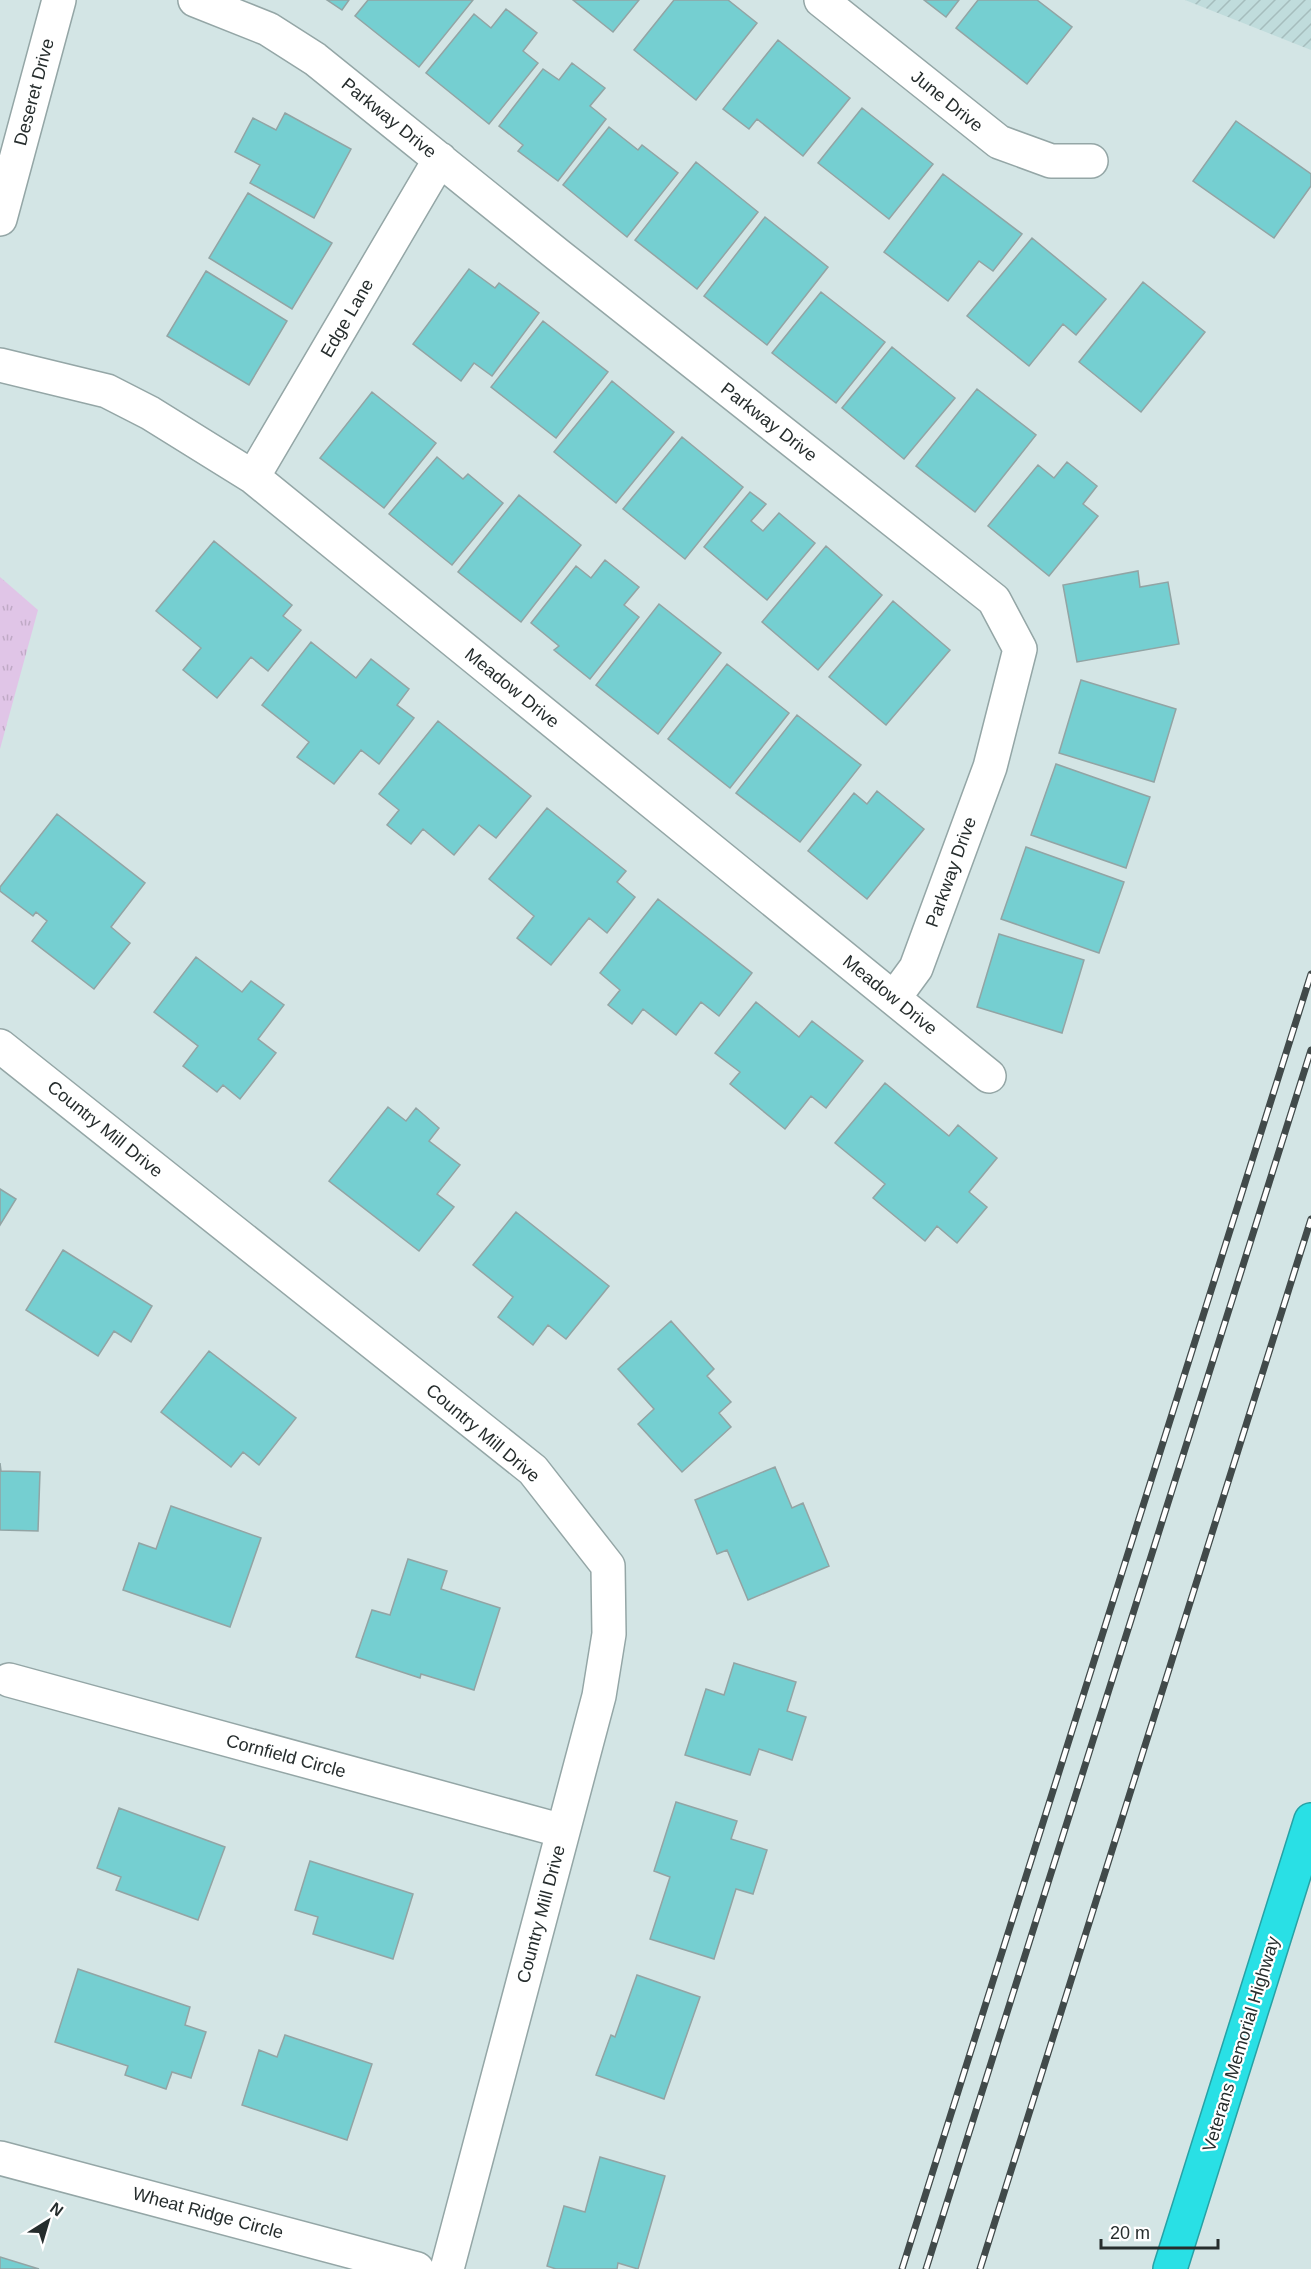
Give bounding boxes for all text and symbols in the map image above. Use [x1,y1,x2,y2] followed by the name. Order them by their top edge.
[10,36,58,148] street label: Deseret Drive
[907,66,987,136] street label: June Drive
[338,74,440,162] street label: Parkway Drive
[317,275,377,361] street label: Edge Lane
[717,378,821,466] street label: Parkway Drive
[461,644,563,732] street label: Meadow Drive
[922,814,980,930] street label: Parkway Drive
[839,951,941,1039] street label: Meadow Drive
[44,1077,166,1181] street label: Country Mill Drive
[422,1380,544,1486] street label: Country Mill Drive
[224,1730,348,1782] street label: Cornfield Circle
[513,1843,569,1985] street label: Country Mill Drive
[1199,1934,1283,2154] street label: Veterans Memorial Highway
[131,2183,285,2243] street label: Wheat Ridge Circle
[18,2191,78,2251] north arrow
[47,2199,66,2220] text: N
[1101,2212,1218,2250] scale bar
[1110,2223,1150,2243] text: 20 m

